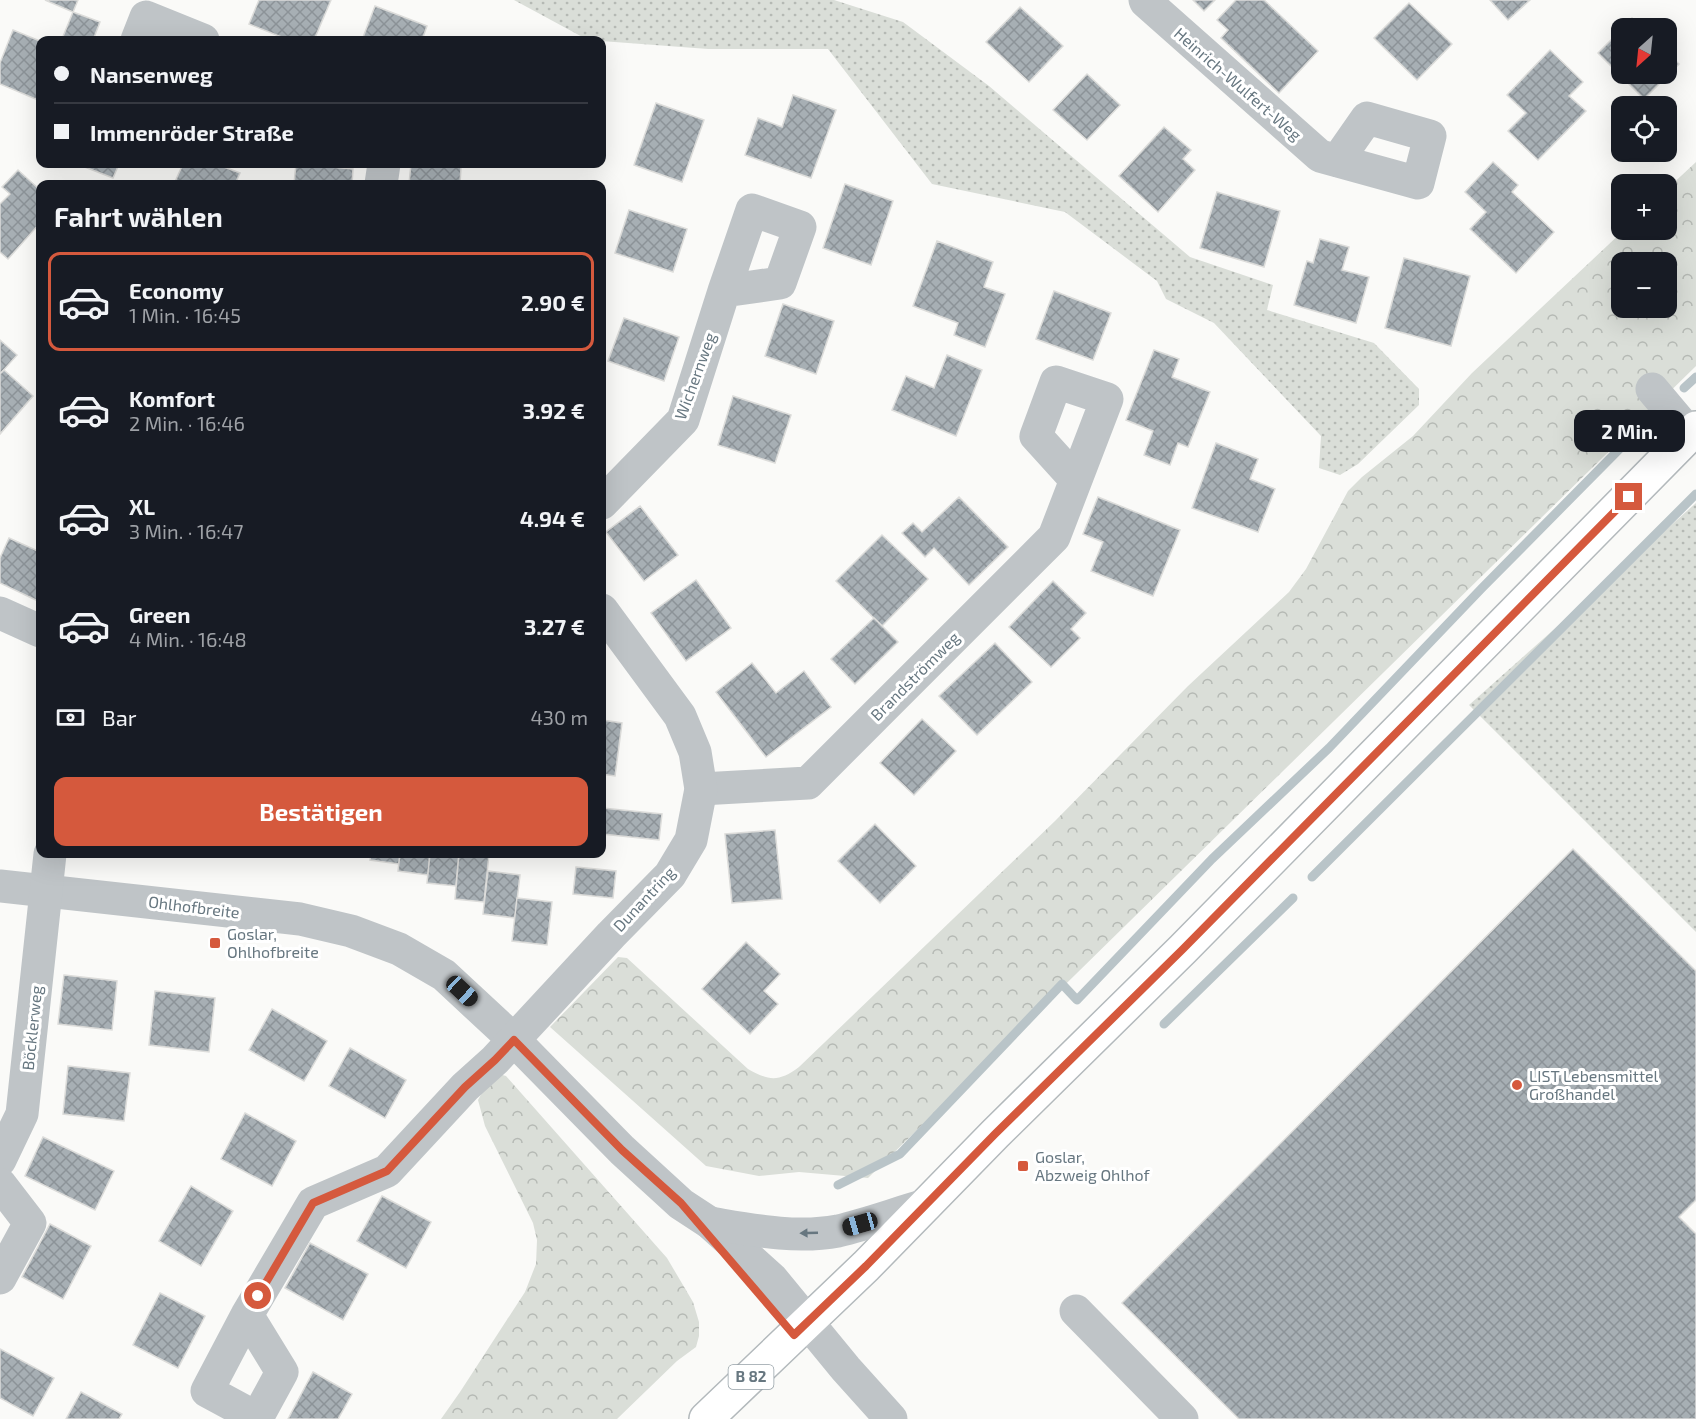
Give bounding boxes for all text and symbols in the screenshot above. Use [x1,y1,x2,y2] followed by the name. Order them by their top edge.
[1611,18,1677,84] north arrow
[1611,18,1677,318] map controls
[1171,23,1306,144] street label: Heinrich-Wulfert-Weg
[90,61,213,87] text: Nansenweg
[1611,96,1677,162] button: locate
[90,119,294,145] text: Immenröder Straße
[1611,174,1677,240] button: +
[54,200,223,232] text: Fahrt wählen
[1611,252,1677,318] button: −
[57,275,111,329] icon: car
[129,277,224,303] text: Economy
[521,289,585,315] text: 2.90 €
[129,303,241,327] text: 1 Min. · 16:45
[670,330,719,422] street label: Wichernweg
[57,383,111,437] icon: car
[129,385,215,411] text: Komfort
[523,397,585,423] text: 3.92 €
[1574,410,1684,452] callout: 2 Min.
[129,411,245,435] text: 2 Min. · 16:46
[1601,419,1658,443] text: 2 Min.
[1615,483,1642,510] route end
[57,491,111,545] icon: car
[129,493,155,519] text: XL
[520,505,585,531] text: 4.94 €
[129,519,244,543] text: 3 Min. · 16:47
[57,599,111,653] icon: car
[129,601,191,627] text: Green
[524,613,585,639] text: 3.27 €
[129,627,247,651] text: 4 Min. · 16:48
[866,627,963,724] street label: Brandströmweg
[54,701,87,734] icon: cash
[102,704,137,730] text: Bar
[531,705,588,729] text: 430 m
[54,777,588,846] button: Bestätigen
[609,862,679,935] street label: Dunantring
[147,891,241,922] street label: Ohlhofbreite
[227,924,319,961] place label: Goslar, Ohlhofbreite
[208,936,222,950] marker: Goslar, Ohlhofbreite
[443,972,481,1010] car
[18,984,45,1071] street label: Böcklerweg
[1529,1066,1659,1103] place label: LIST Lebensmittel Großhandel
[1510,1078,1524,1092] marker: LIST Lebensmittel Großhandel
[1035,1147,1151,1184] place label: Goslar, Abzweig Ohlhof
[1016,1159,1030,1173] marker: Goslar, Abzweig Ohlhof
[840,1210,880,1238] car
[799,1229,818,1238] one-way arrow
[244,1282,271,1309] route start
[728,1365,774,1389] road number: B 82

